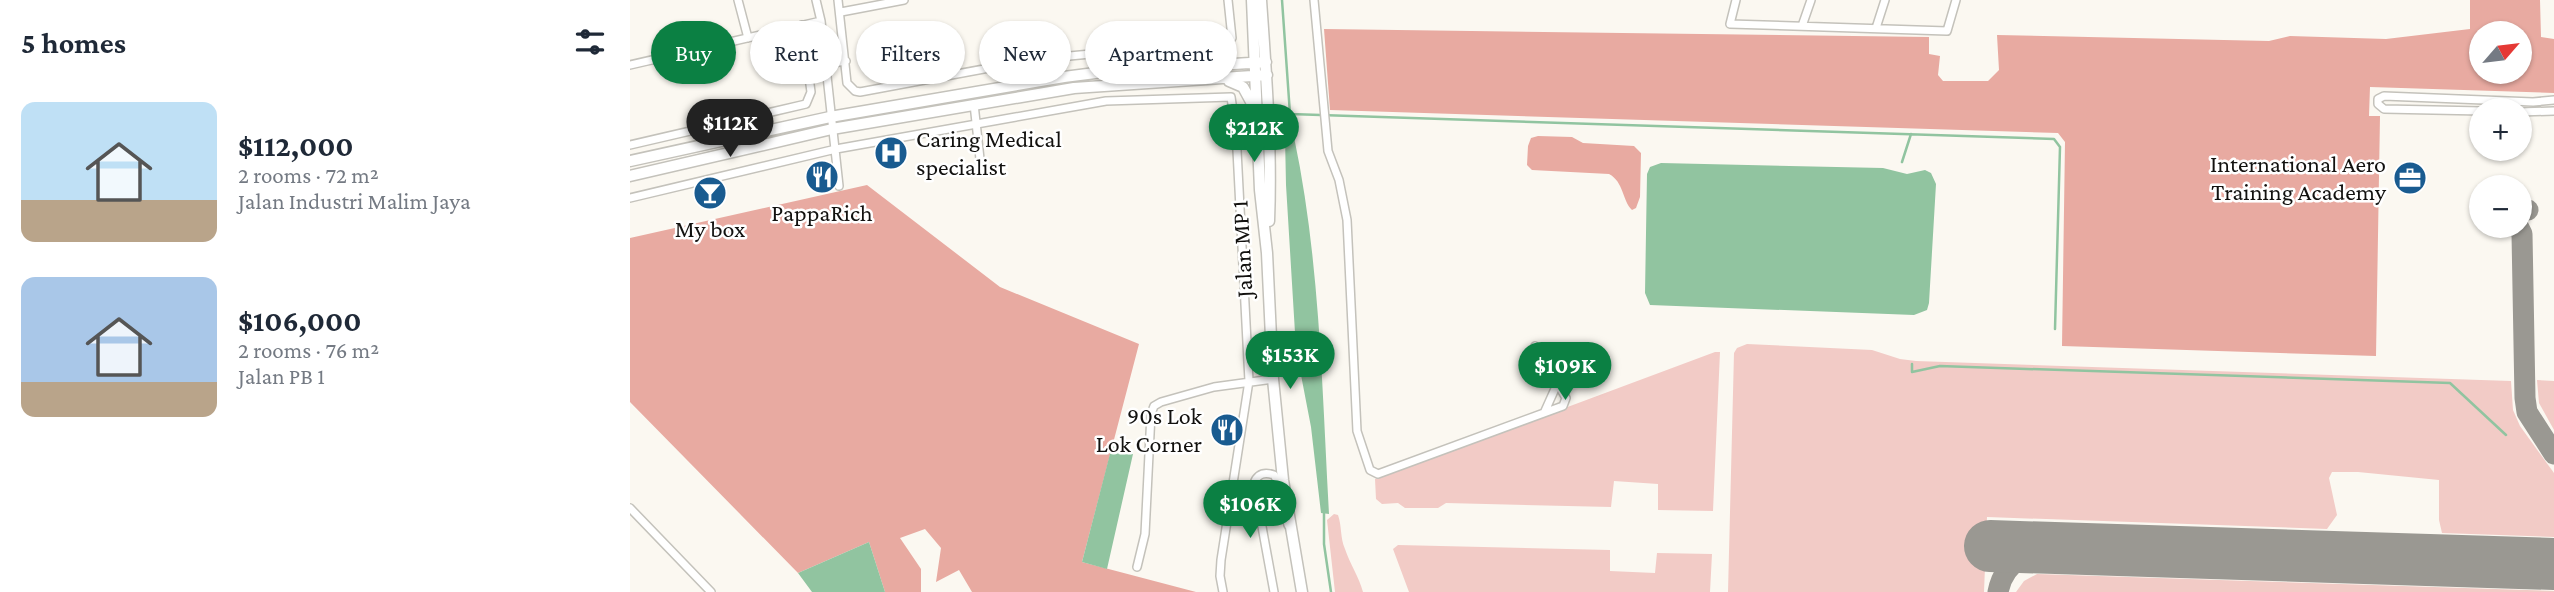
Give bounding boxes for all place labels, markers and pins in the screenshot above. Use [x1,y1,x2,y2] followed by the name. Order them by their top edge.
[681,100,779,159] pin: $112K
[1205,104,1303,164] pin: $212K
[916,125,1062,180] place label: Caring Medical specialist
[872,134,910,172] hospital icon: Caring Medical specialist
[2210,150,2387,205] place label: International Aero Training Academy
[803,158,841,196] restaurant icon: PappaRich
[2391,159,2429,197] office icon: International Aero Training Academy
[691,174,729,212] bar icon: My box
[771,199,873,226] place label: PappaRich
[675,215,745,242] place label: My box
[1241,332,1339,391] pin: $153K
[1516,342,1614,402] pin: $109K
[1096,402,1203,457] place label: 90s Lok Lok Corner
[1208,411,1246,449] restaurant icon: 90s Lok Lok Corner
[1201,480,1299,540] pin: $106K

